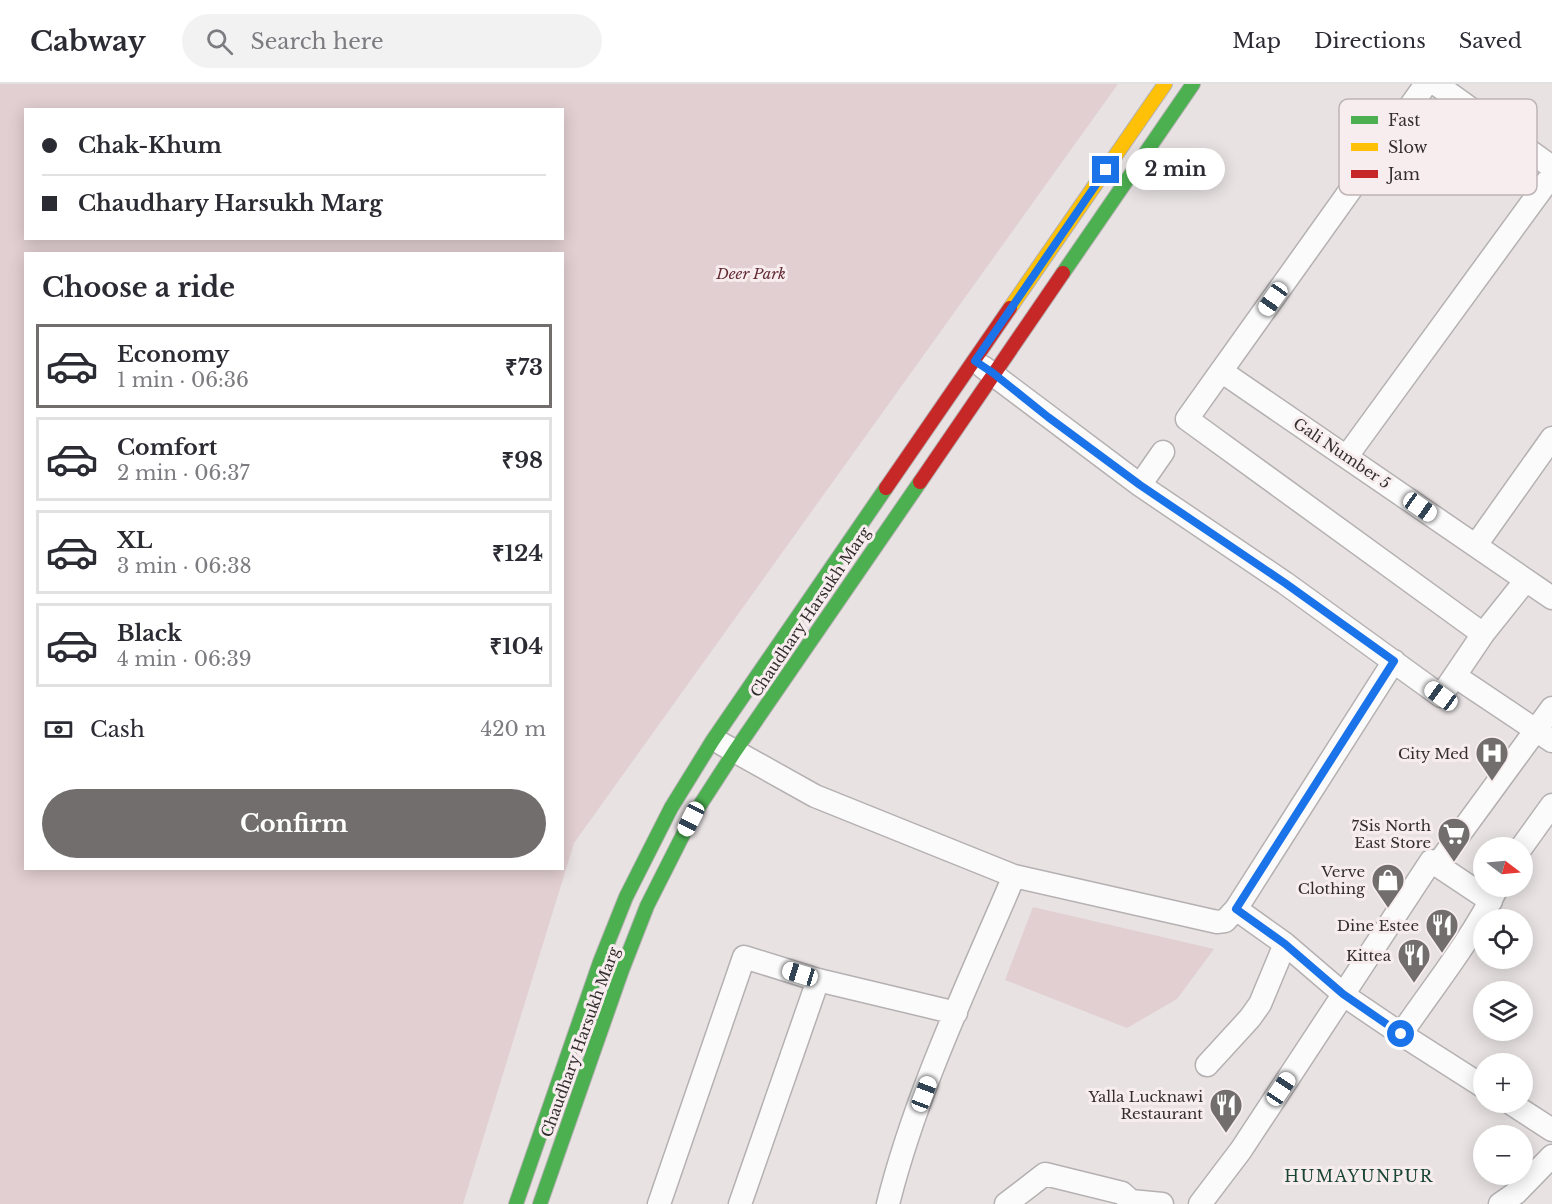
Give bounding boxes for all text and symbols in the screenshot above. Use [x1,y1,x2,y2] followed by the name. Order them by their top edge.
[182,14,602,68] search box
[30,24,146,59] text: Cabway
[203,25,236,58] icon: search
[251,28,384,55] text: Search here
[1232,28,1281,54] text: Map
[1314,28,1426,54] text: Directions
[1459,28,1522,54] text: Saved
[1339,99,1537,195] legend
[1388,110,1420,130] text: Fast
[78,132,222,159] text: Chak-Khum
[1388,137,1428,157] text: Slow
[1127,149,1226,191] callout: 2 min
[1092,156,1119,183] route end
[1144,157,1207,181] text: 2 min
[1386,164,1420,184] text: Jam
[78,190,383,217] text: Chaudhary Harsukh Marg
[715,264,786,283] park label: Deer Park
[42,271,235,304] text: Choose a ride
[1255,279,1291,319] car
[45,339,99,393] icon: car
[117,341,229,368] text: Economy
[505,354,543,381] text: ₹73
[117,368,249,392] text: 1 min · 06:36
[1290,414,1394,492] street label: Gali Number 5
[45,432,99,486] icon: car
[117,434,217,461] text: Comfort
[502,447,543,474] text: ₹98
[117,461,250,485] text: 2 min · 06:37
[1400,489,1440,525] car
[746,523,875,701] street label: Chaudhary Harsukh Marg
[45,525,99,579] icon: car
[117,527,152,554] text: XL
[492,540,543,567] text: ₹124
[117,554,252,578] text: 3 min · 06:38
[45,618,99,672] icon: car
[117,620,182,647] text: Black
[490,633,543,660] text: ₹104
[117,647,252,671] text: 4 min · 06:39
[1421,678,1461,714] car
[42,713,75,746] icon: cash
[90,716,145,743] text: Cash
[481,717,546,741] text: 420 m
[1474,735,1510,782] hospital icon: City Med
[1398,744,1469,763] place label: City Med
[42,789,546,858] button: Confirm
[675,799,707,839] car
[1352,816,1431,852] place label: 7Sis North East Store
[1436,816,1472,863] supermarket icon: 7Sis North East Store
[1473,837,1533,897] north arrow
[1473,837,1533,1185] map controls
[1298,862,1366,898] place label: Verve Clothing
[1370,862,1406,909] shop icon: Verve Clothing
[1424,907,1460,954] restaurant icon: Dine Estee
[1473,909,1533,969] button: locate
[1337,916,1419,935] place label: Dine Estee
[1396,937,1432,984] restaurant icon: Kittea
[537,943,624,1140] street label: Chaudhary Harsukh Marg
[1346,946,1392,965] place label: Kittea
[780,960,820,988] car
[1473,981,1533,1041] button: layers
[1387,1020,1414,1047] route start
[1473,1053,1533,1113] button: +
[1263,1069,1299,1109] car
[909,1074,939,1114] car
[1087,1087,1203,1123] place label: Yalla Lucknawi Restaurant
[1208,1087,1244,1134] restaurant icon: Yalla Lucknawi Restaurant
[1473,1125,1533,1185] button: −
[1284,1166,1434,1186] district label: HUMAYUNPUR

